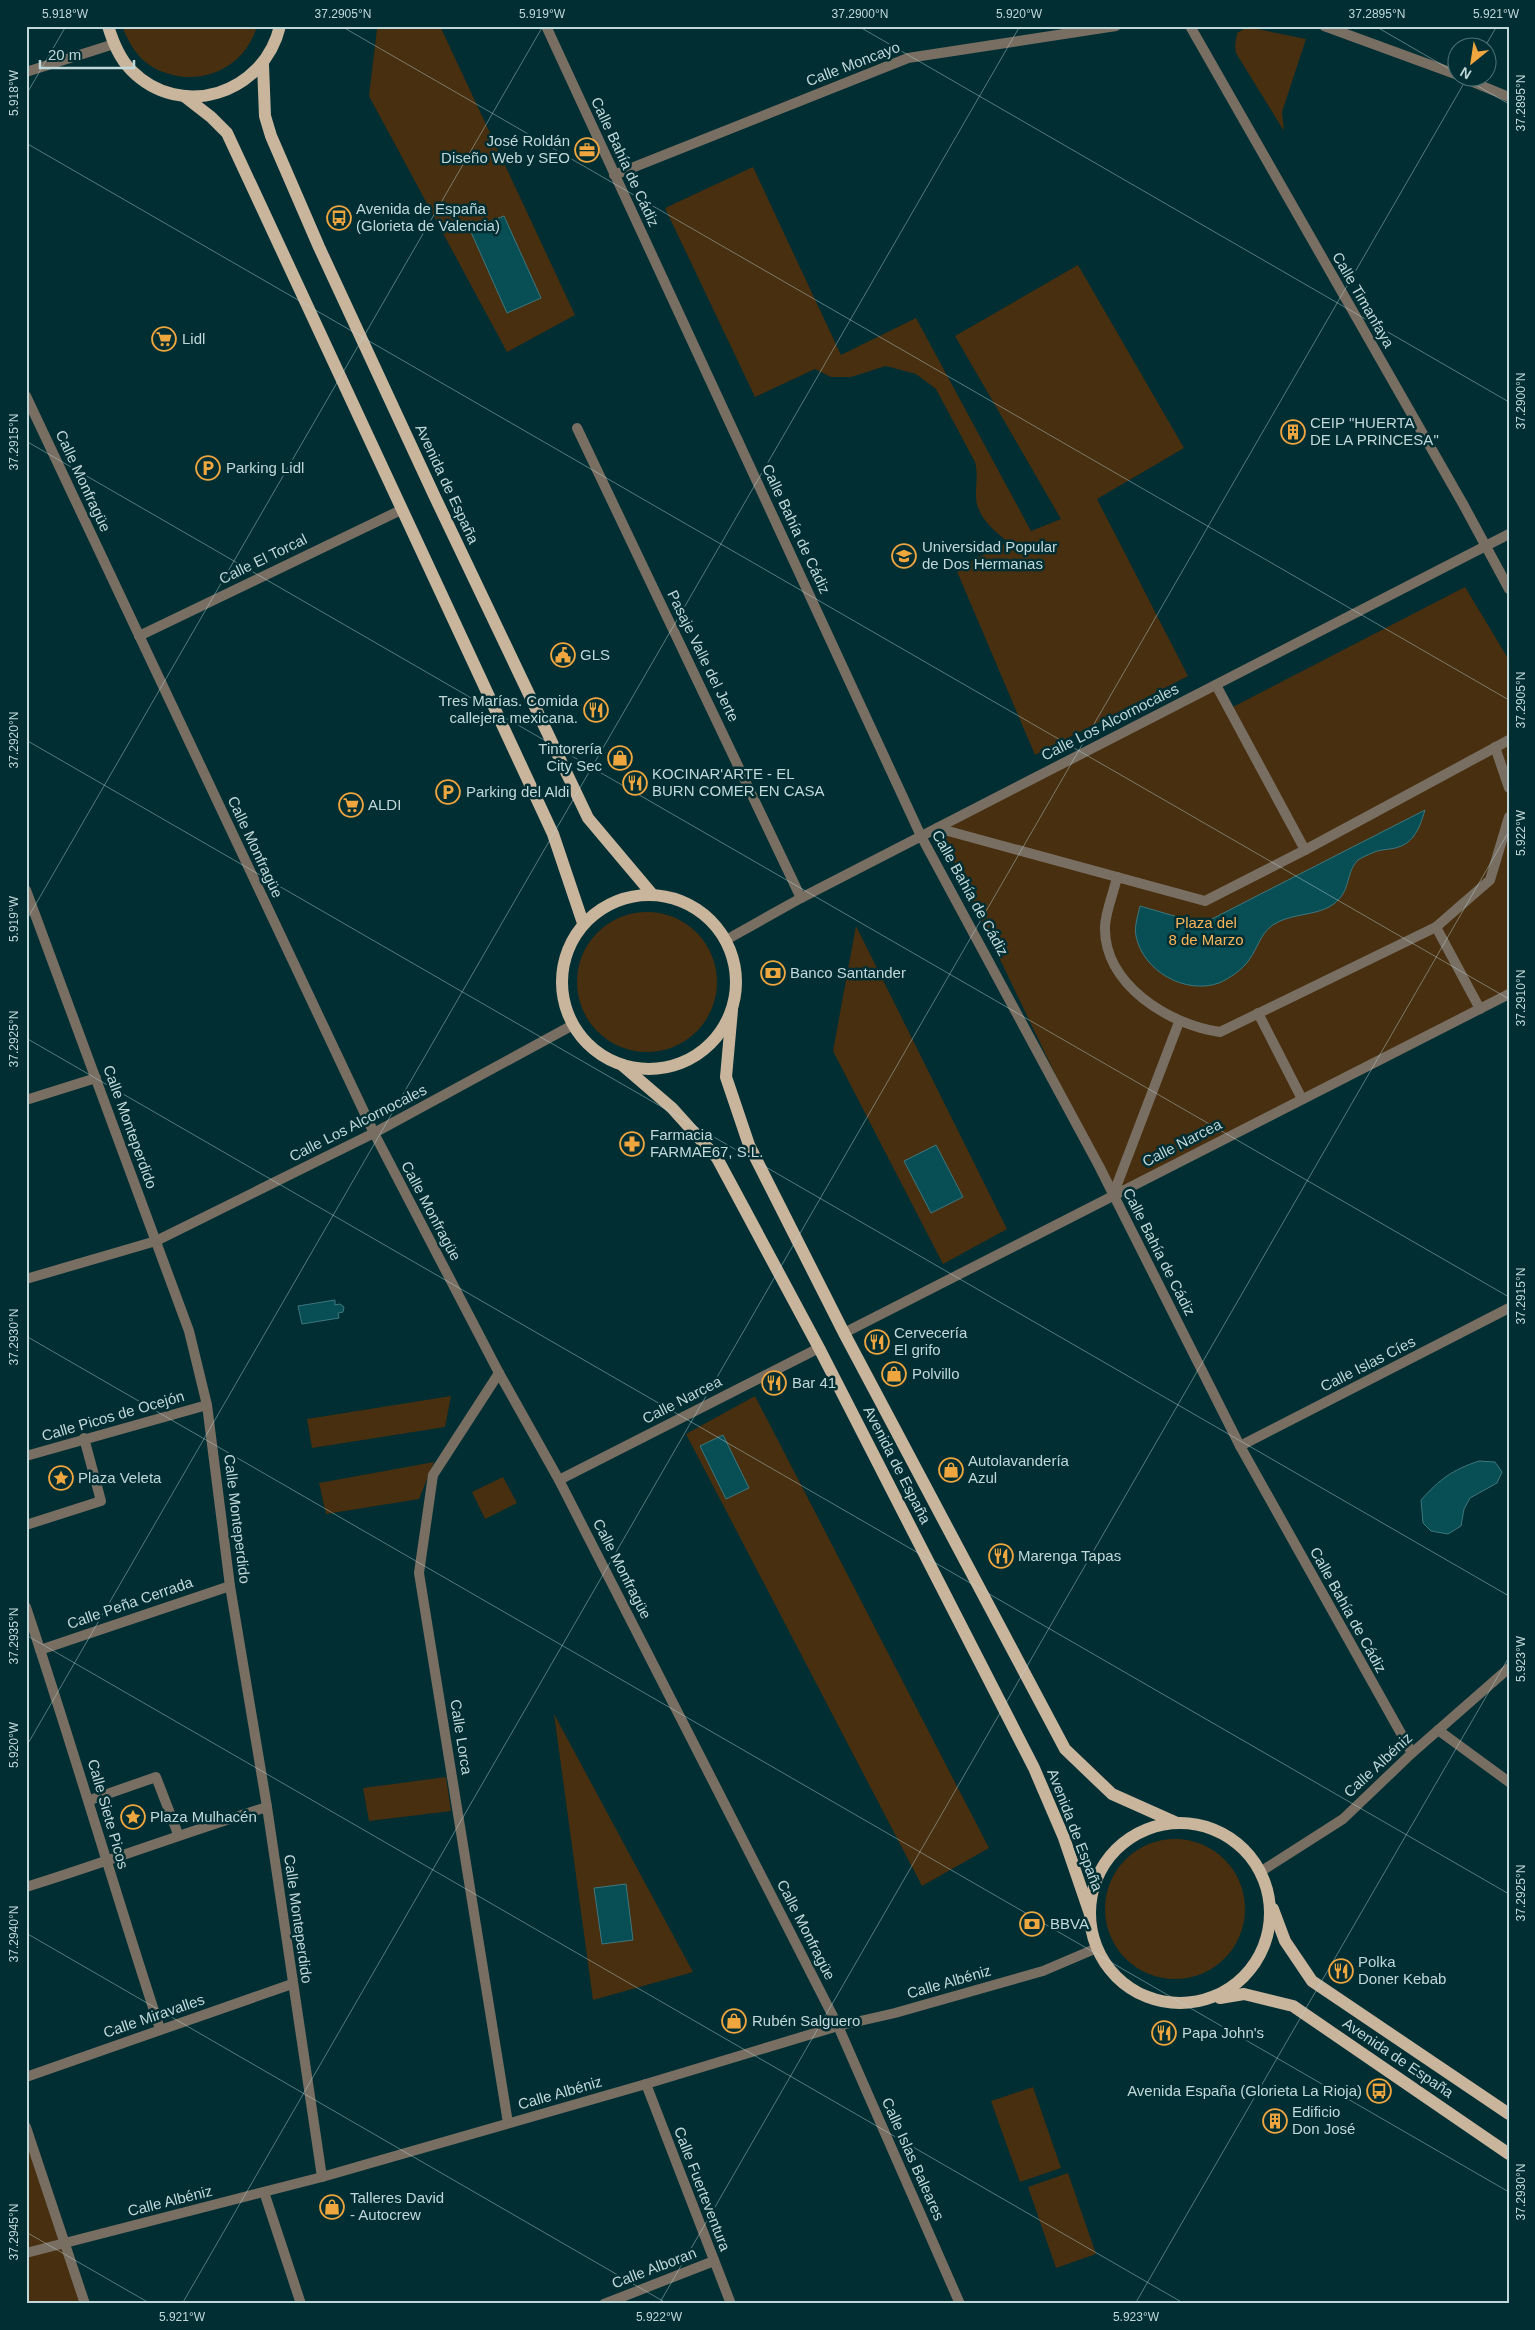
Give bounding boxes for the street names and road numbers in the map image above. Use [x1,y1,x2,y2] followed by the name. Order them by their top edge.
[803,38,902,89] street label: Calle Moncayo
[588,94,663,229] street label: Calle Bahía de Cádiz
[1329,249,1398,351] street label: Calle Timanfaya
[412,421,483,547] street label: Avenida de España
[52,427,114,534] street label: Calle Monfragüe
[759,461,834,596] street label: Calle Bahía de Cádiz
[216,530,309,587] street label: Calle El Torcal
[664,587,743,724] street label: Pasaje Valle del Jerte
[1038,680,1181,764] street label: Calle Los Alcornocales
[224,793,286,900] street label: Calle Monfragüe
[929,827,1012,959] street label: Calle Bahía de Cádiz
[100,1063,161,1191] street label: Calle Monteperdido
[286,1081,429,1165] street label: Calle Los Alcornocales
[1139,1115,1225,1170] street label: Calle Narcea
[398,1158,465,1263] street label: Calle Monfragüe
[1120,1185,1199,1318] street label: Calle Bahía de Cádiz
[1317,1332,1418,1395] street label: Calle Islas Cíes
[639,1372,725,1427] street label: Calle Narcea
[40,1387,186,1444] street label: Calle Picos de Ocejón
[860,1403,935,1527] street label: Avenida de España
[221,1453,254,1585] street label: Calle Monteperdido
[590,1516,655,1622] street label: Calle Monfragüe
[1307,1544,1390,1676] street label: Calle Bahía de Cádiz
[65,1573,196,1632] street label: Calle Peña Cerrada
[447,1698,476,1776] street label: Calle Lorca
[1340,1729,1415,1800] street label: Calle Albéniz
[85,1757,132,1871] street label: Calle Siete Picos
[1044,1766,1107,1894] street label: Avenida de España
[281,1853,316,1985] street label: Calle Monteperdido
[774,1877,839,1983] street label: Calle Monfragüe
[905,1961,993,2002] street label: Calle Albéniz
[101,1990,207,2041] street label: Calle Miravalles
[1340,2014,1457,2101] street label: Avenida de España
[516,2072,604,2113] street label: Calle Albéniz
[879,2095,948,2223] street label: Calle Islas Baleares
[671,2124,734,2254] street label: Calle Fuerteventura
[126,2182,214,2219] street label: Calle Albéniz
[609,2244,699,2291] street label: Calle Alboran

